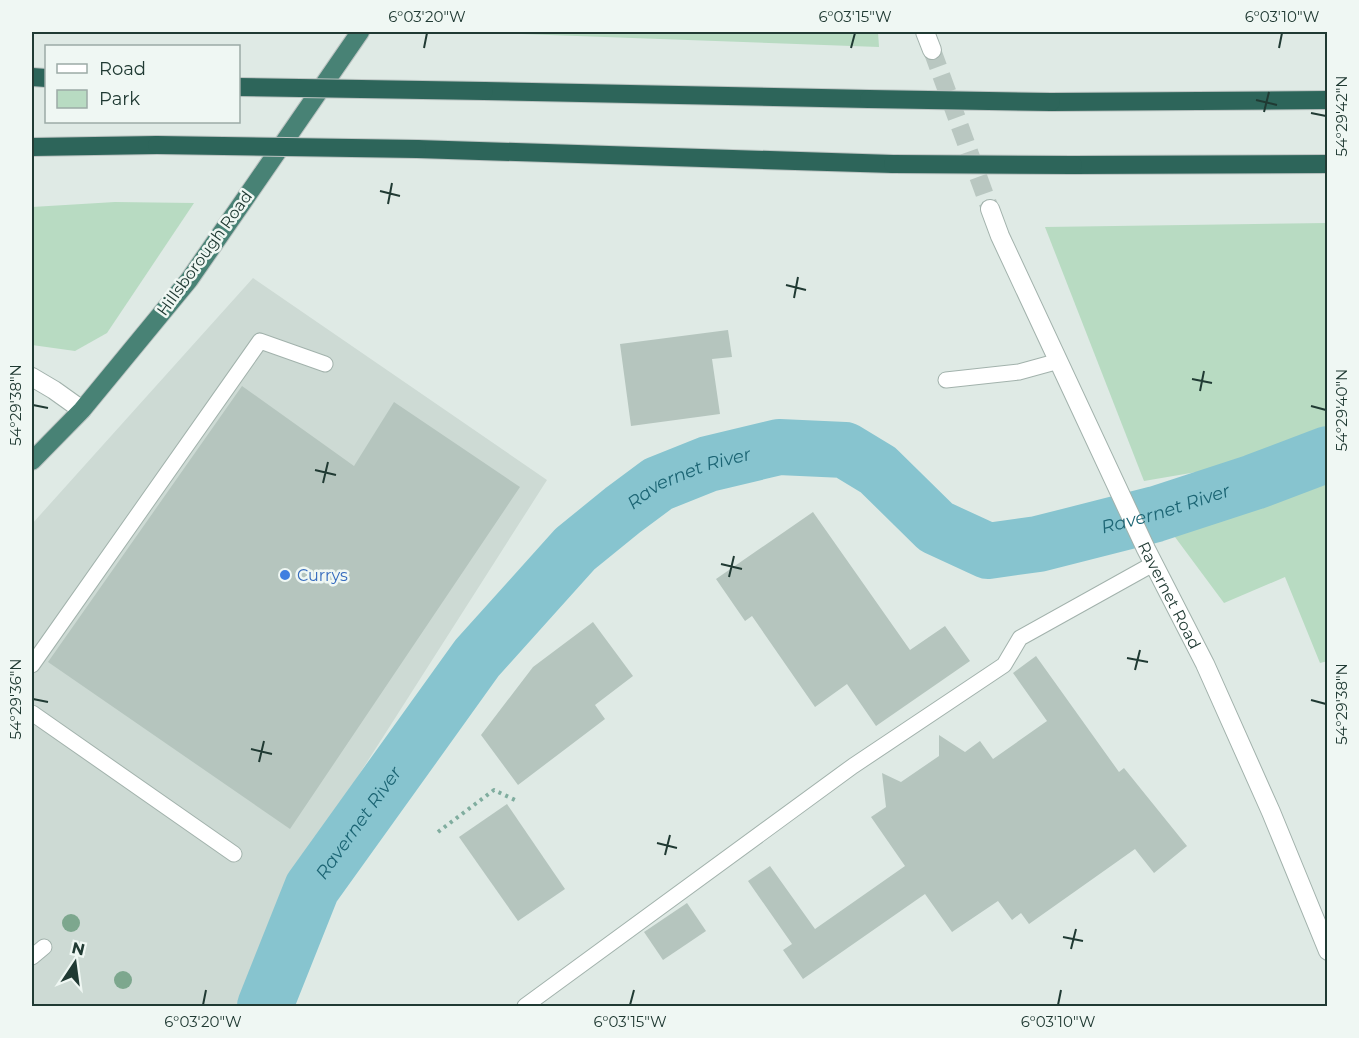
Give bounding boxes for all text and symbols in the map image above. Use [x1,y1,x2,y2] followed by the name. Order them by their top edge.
[388,7,466,26] text: 6°03'20"W
[818,7,892,26] text: 6°03'15"W
[1245,7,1320,26] text: 6°03'10"W
[45,45,240,123] legend
[99,58,146,80] text: Road
[1332,75,1351,157] text: 54°29'42"N
[99,88,140,110] text: Park
[153,187,256,319] street label: Hillsborough Road
[6,364,25,446] text: 54°29'38"N
[1332,369,1351,451] text: 54°29'40"N
[623,443,754,514] water label: Ravernet River
[1099,479,1234,538] water label: Ravernet River
[1134,539,1205,652] street label: Ravernet Road
[297,566,348,585] place label: Currys
[278,568,292,582] marker: Currys
[6,658,25,740] text: 54°29'36"N
[1332,663,1351,745] text: 54°29'38"N
[311,762,407,884] water label: Ravernet River
[45,933,105,993] north arrow
[70,938,87,960] text: N
[164,1012,242,1031] text: 6°03'20"W
[593,1012,667,1031] text: 6°03'15"W
[1021,1012,1096,1031] text: 6°03'10"W

